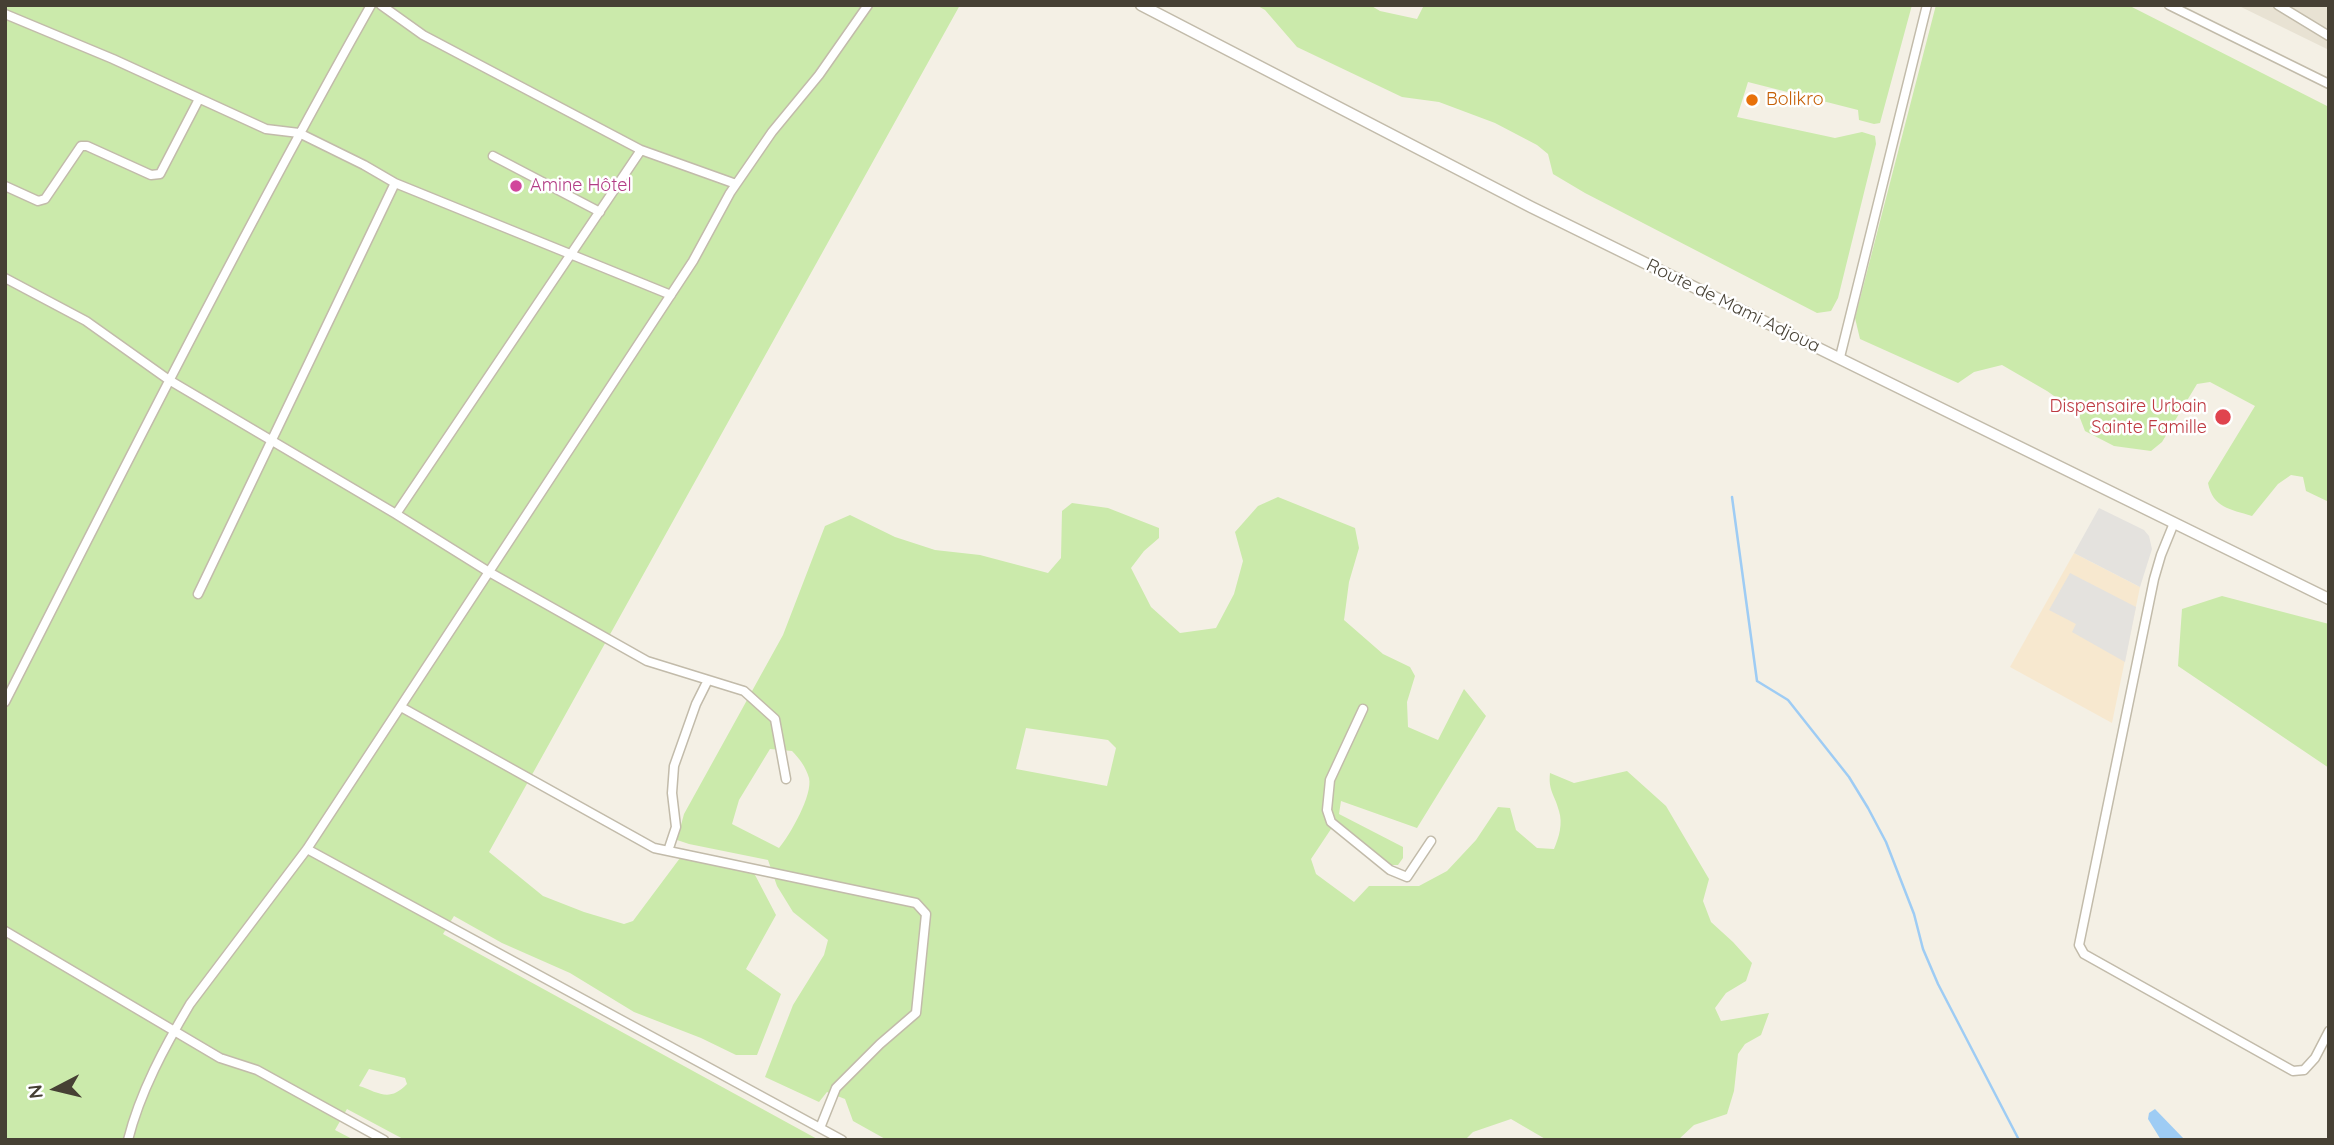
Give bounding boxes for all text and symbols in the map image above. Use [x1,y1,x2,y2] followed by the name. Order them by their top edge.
[1766,89,1824,111] place label: Bolikro
[1744,92,1760,108] marker: Bolikro
[530,175,632,197] place label: Amine Hôtel
[508,178,524,194] marker: Amine Hôtel
[1643,255,1823,357] street label: Route de Mami Adjoua
[2049,396,2207,438] place label: Dispensaire Urbain Sainte Famille
[2213,407,2233,427] marker: Dispensaire Urbain Sainte Famille
[21,1054,91,1124] north arrow
[22,1083,48,1100] text: N

